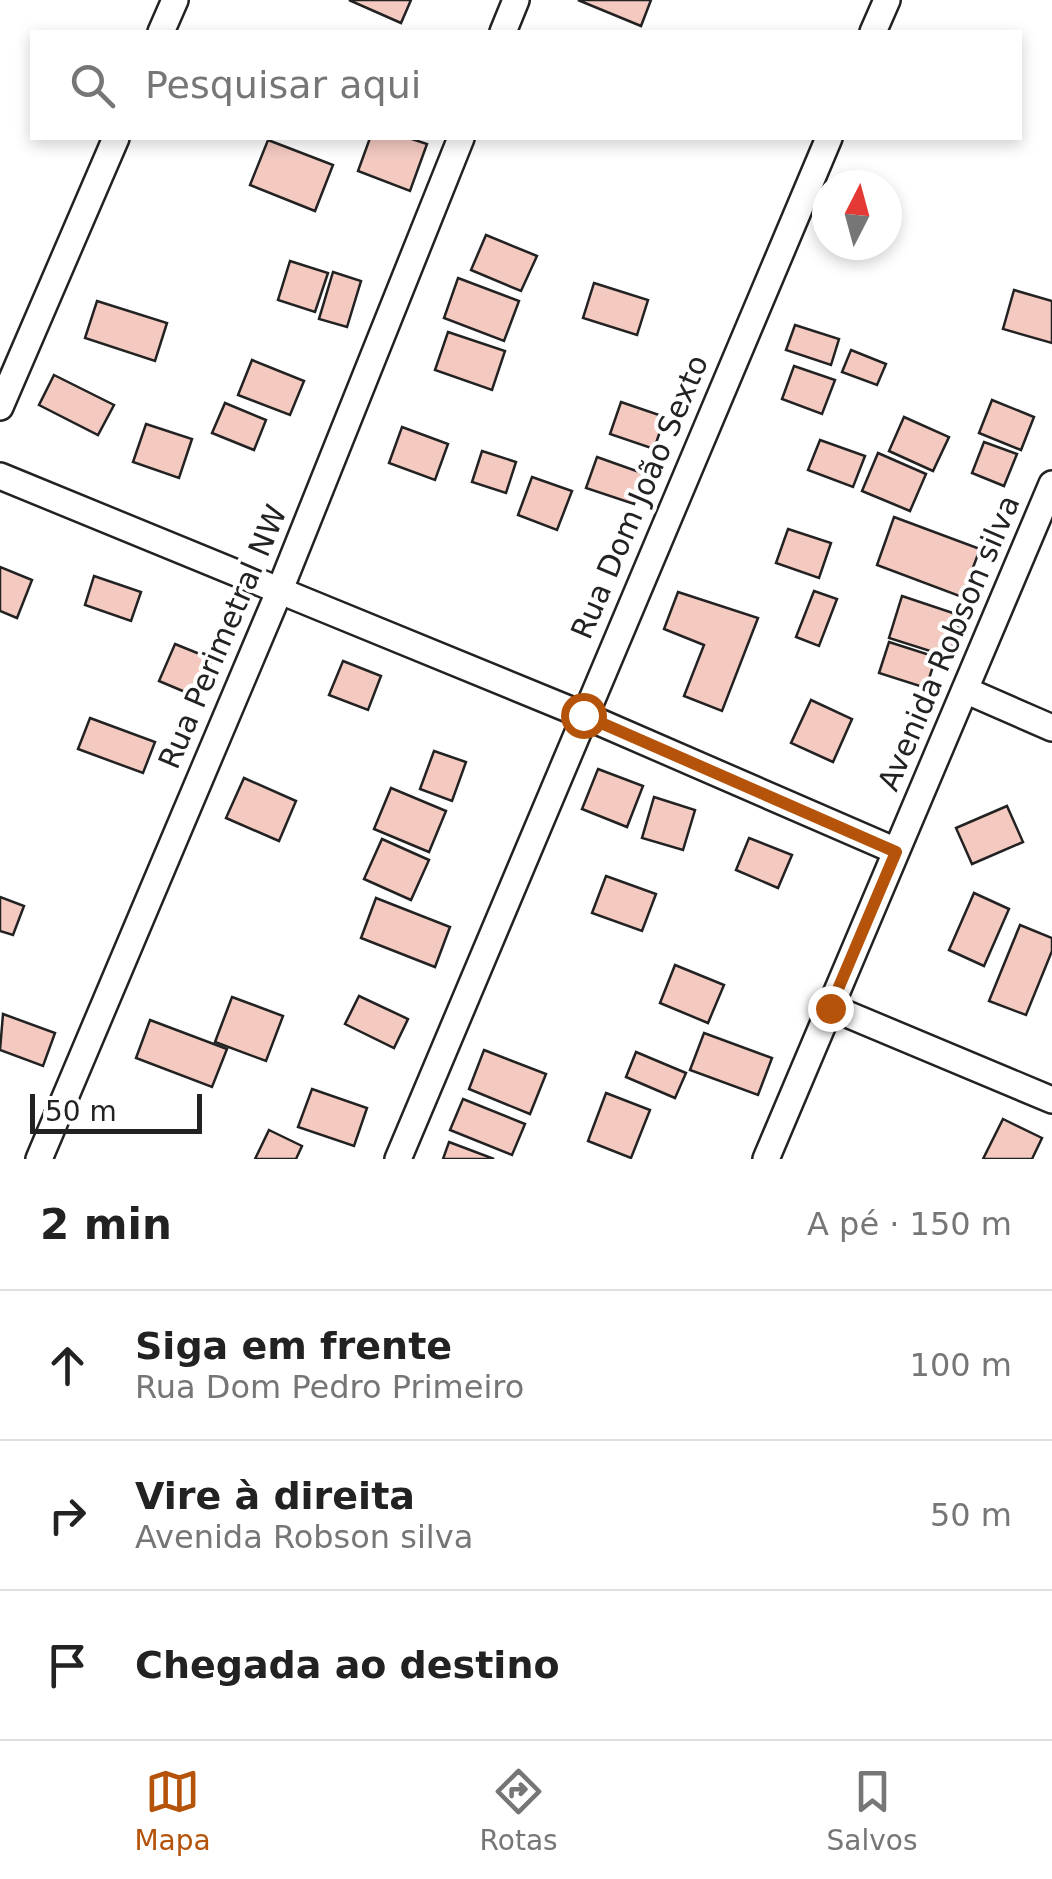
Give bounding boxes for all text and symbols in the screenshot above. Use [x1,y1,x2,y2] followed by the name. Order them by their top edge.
[30,30,1022,140] search box
[65,58,120,113] icon: search
[145,63,421,107] text: Pesquisar aqui
[812,170,902,260] north arrow
[564,350,715,644] street label: Rua Dom João Sexto
[870,490,1027,796] street label: Avenida Robson silva
[151,500,294,774] street label: Rua Perimetral NW
[561,693,607,739] route start
[808,986,854,1032] route end
[30,1089,202,1134] scale bar
[45,1095,117,1128] text: 50 m
[40,1200,172,1249] text: 2 min
[807,1205,1012,1243] text: A pé · 150 m
[135,1324,452,1368] text: Siga em frente
[40,1338,95,1393] icon: ahead
[910,1346,1012,1384] text: 100 m
[135,1368,524,1406] text: Rua Dom Pedro Primeiro
[135,1474,415,1518] text: Vire à direita
[40,1488,95,1543] icon: right
[930,1496,1012,1534] text: 50 m
[135,1518,473,1556] text: Avenida Robson silva
[40,1638,95,1693] icon: arrive
[135,1643,560,1687] text: Chegada ao destino
[134,1764,211,1857] tab: Mapa
[480,1764,558,1857] tab: Rotas
[827,1764,918,1857] tab: Salvos

